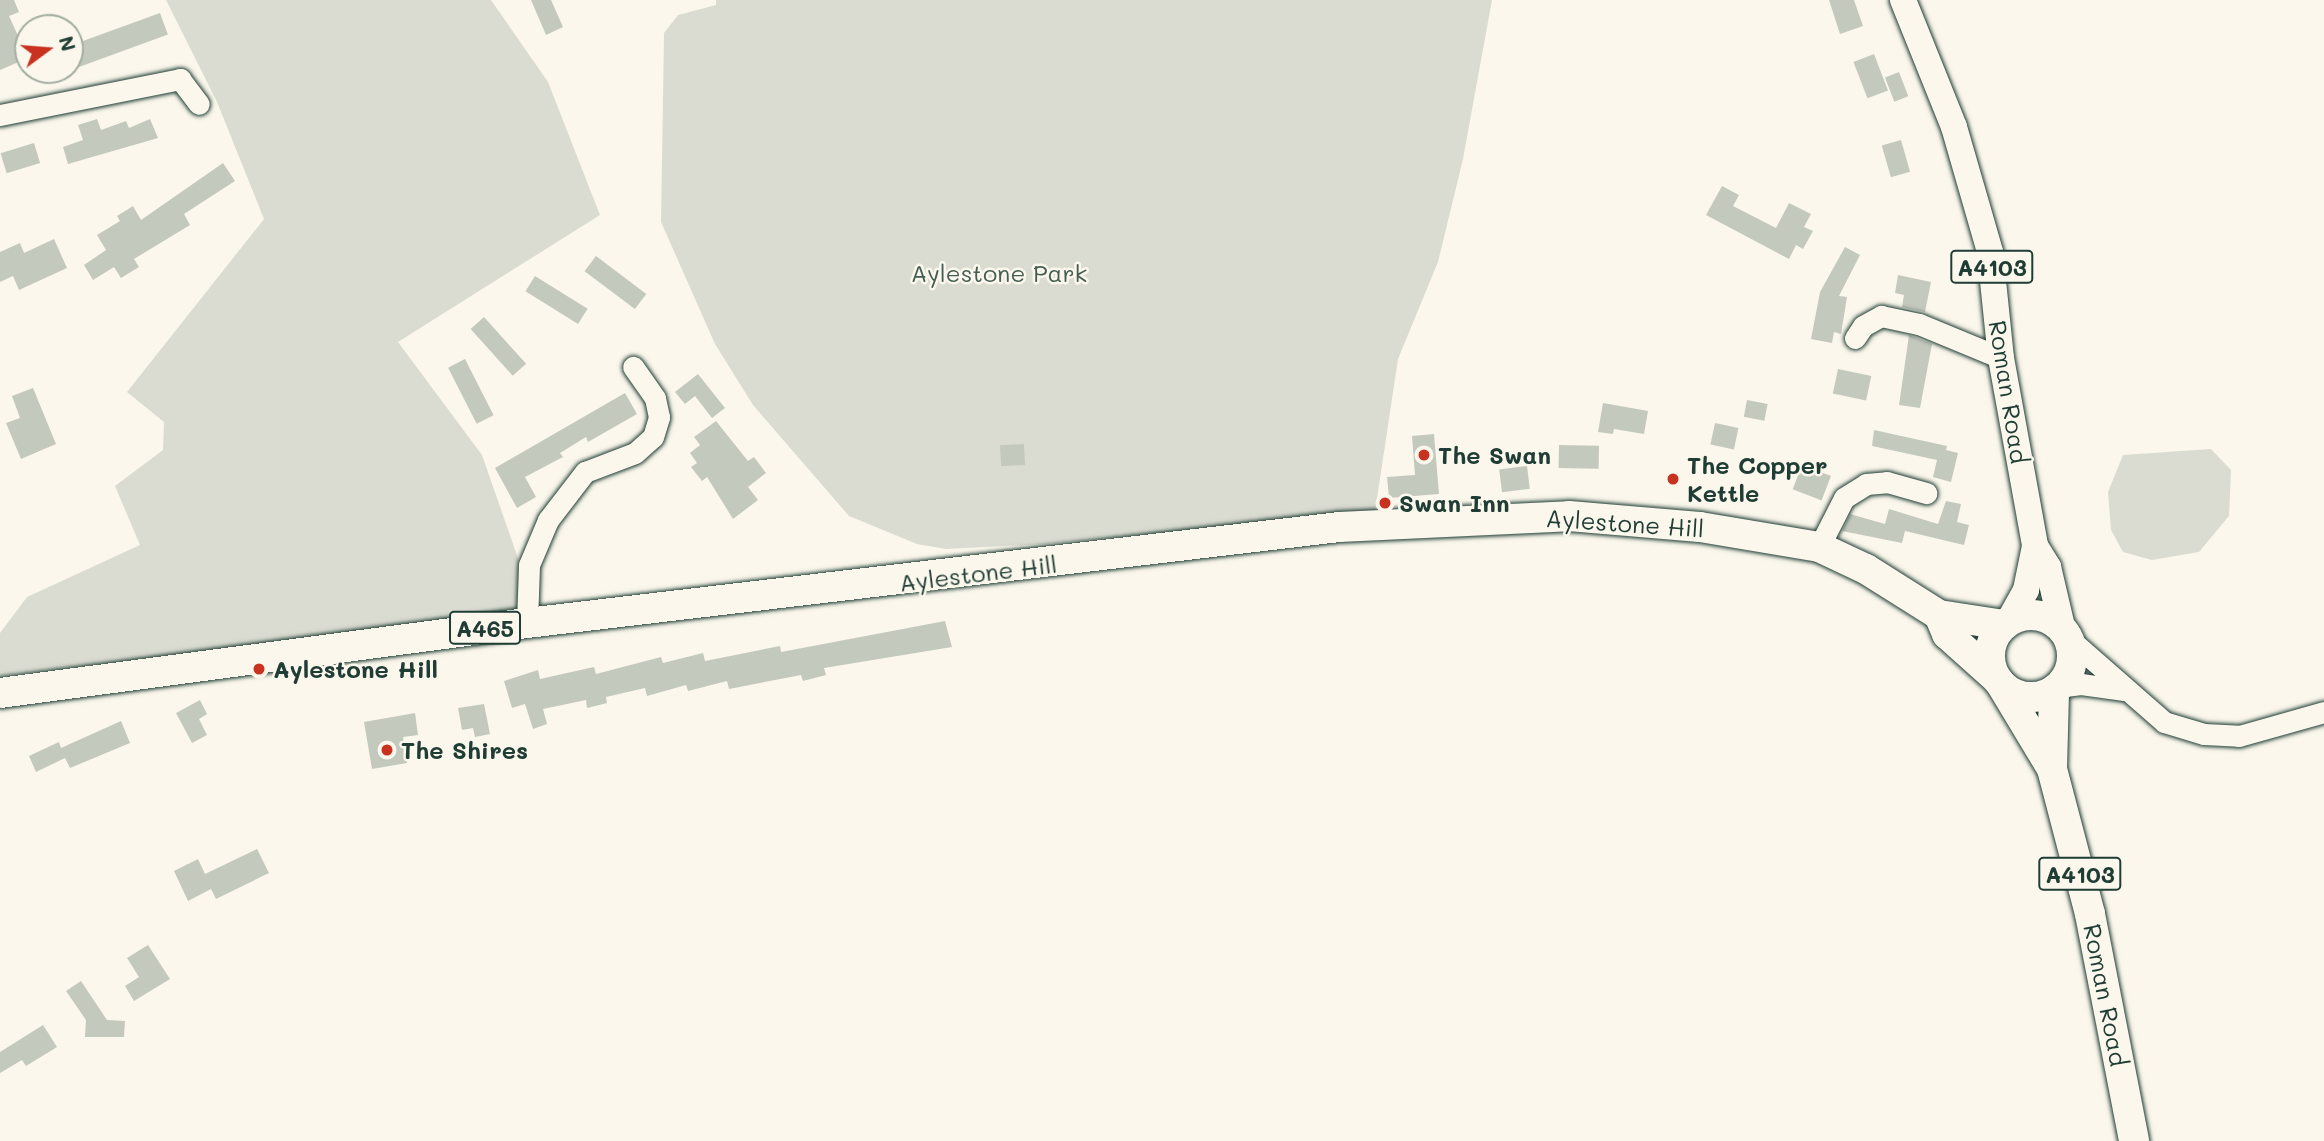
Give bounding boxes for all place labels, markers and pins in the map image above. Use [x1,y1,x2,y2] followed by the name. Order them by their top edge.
[1438,441,1551,469] place label: The Swan
[1416,447,1432,463] marker: The Swan
[1687,451,1827,507] place label: The Copper Kettle
[1665,471,1681,487] marker: The Copper Kettle
[1399,489,1509,517] place label: Swan Inn
[1377,495,1393,511] marker: Swan Inn
[273,655,438,683] place label: Aylestone Hill
[251,661,267,677] marker: Aylestone Hill
[401,736,528,764] place label: The Shires
[379,742,395,758] marker: The Shires

